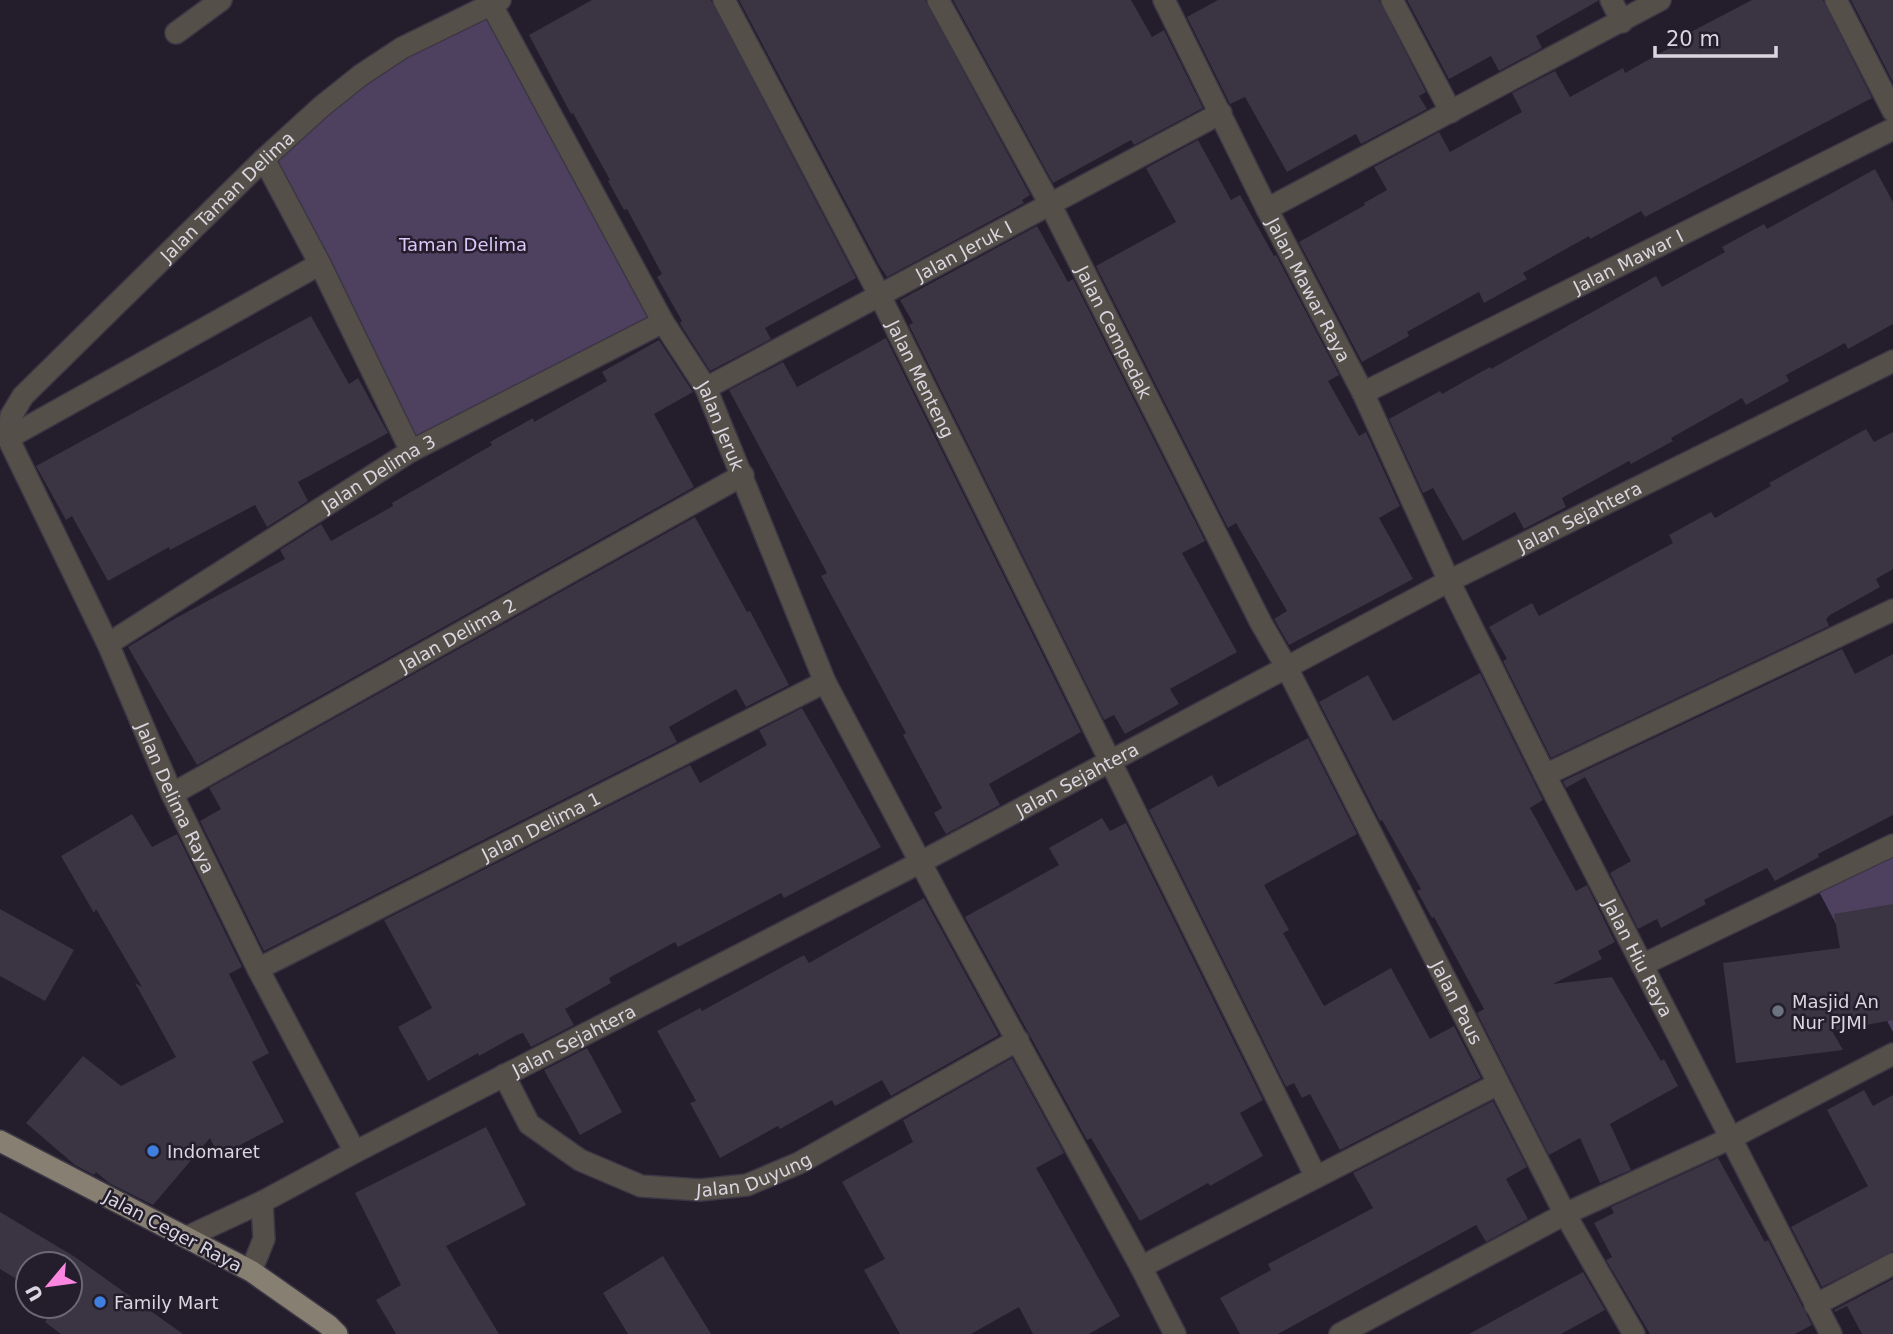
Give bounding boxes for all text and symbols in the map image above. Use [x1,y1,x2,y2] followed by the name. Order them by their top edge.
[1655,14,1776,58] scale bar
[1666,27,1720,51] text: 20 m
[155,127,298,266] street label: Jalan Taman Delima
[1262,213,1355,365] street label: Jalan Mawar Raya
[911,216,1015,285] street label: Jalan Jeruk I
[1569,225,1686,298] street label: Jalan Mawar I
[398,234,527,255] park label: Taman Delima
[1072,261,1157,402] street label: Jalan Cempedak
[883,316,959,441] street label: Jalan Menteng
[693,376,749,474] street label: Jalan Jeruk
[316,430,439,516] street label: Jalan Delima 3
[1513,477,1645,556] street label: Jalan Sejahtera
[395,594,519,676] street label: Jalan Delima 2
[132,718,220,877] street label: Jalan Delima Raya
[1011,738,1142,821] street label: Jalan Sejahtera
[477,787,604,865] street label: Jalan Delima 1
[1599,894,1677,1020] street label: Jalan Hiu Raya
[1427,956,1487,1048] street label: Jalan Paus
[1792,991,1879,1033] place label: Masjid An Nur PJMI
[507,1000,639,1081] street label: Jalan Sejahtera
[1770,1003,1786,1019] marker: Masjid An Nur PJMI
[167,1141,260,1162] place label: Indomaret
[145,1143,161,1159] marker: Indomaret
[695,1148,815,1201] street label: Jalan Duyung
[99,1185,246,1276] street label: Jalan Ceger Raya
[14,1250,84,1320] north arrow
[21,1281,47,1305] text: U
[114,1292,219,1313] place label: Family Mart
[92,1294,108,1310] marker: Family Mart

